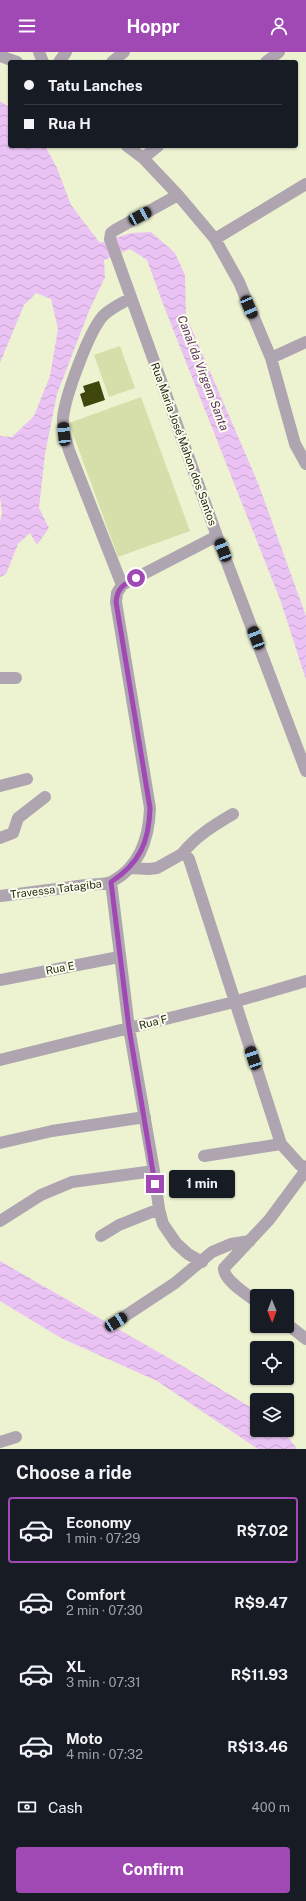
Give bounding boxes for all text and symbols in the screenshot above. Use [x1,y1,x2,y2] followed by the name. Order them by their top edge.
[16,15,38,37] icon: menu
[268,15,290,37] icon: person
[126,16,180,37] text: Hoppr
[48,77,143,94] text: Tatu Lanches
[48,115,91,132] text: Rua H
[127,205,153,227] car
[239,294,259,320] car
[175,313,231,433] water label: Canal da Virgem Santa
[149,361,219,528] street label: Rua Maria José Mahon dos Santos
[57,422,71,446] car
[213,537,233,563] car
[127,569,145,587] route start
[246,625,266,651] car
[10,877,102,901] street label: Travessa Tatagiba
[44,959,76,977] street label: Rua E
[137,1013,169,1031] street label: Rua F
[244,1045,262,1071] car
[169,1170,235,1198] callout: 1 min
[146,1175,164,1193] route end
[186,1176,218,1191] text: 1 min
[250,1289,294,1333] north arrow
[250,1289,294,1437] map controls
[103,1310,129,1334] car
[250,1341,294,1385] button: locate
[250,1393,294,1437] button: layers
[16,1462,132,1483] text: Choose a ride
[18,1512,54,1548] icon: car
[66,1514,131,1531] text: Economy
[236,1522,288,1539] text: R$7.02
[66,1531,140,1546] text: 1 min · 07:29
[18,1584,54,1620] icon: car
[66,1586,126,1603] text: Comfort
[234,1594,288,1611] text: R$9.47
[66,1603,143,1618] text: 2 min · 07:30
[18,1656,54,1692] icon: car
[66,1658,85,1675] text: XL
[231,1666,288,1683] text: R$11.93
[66,1675,141,1690] text: 3 min · 07:31
[18,1728,54,1764] icon: car
[66,1730,103,1747] text: Moto
[227,1738,288,1755] text: R$13.46
[66,1747,143,1762] text: 4 min · 07:32
[16,1796,38,1818] icon: cash
[48,1799,83,1816] text: Cash
[252,1800,290,1815] text: 400 m
[16,1847,290,1893] button: Confirm

